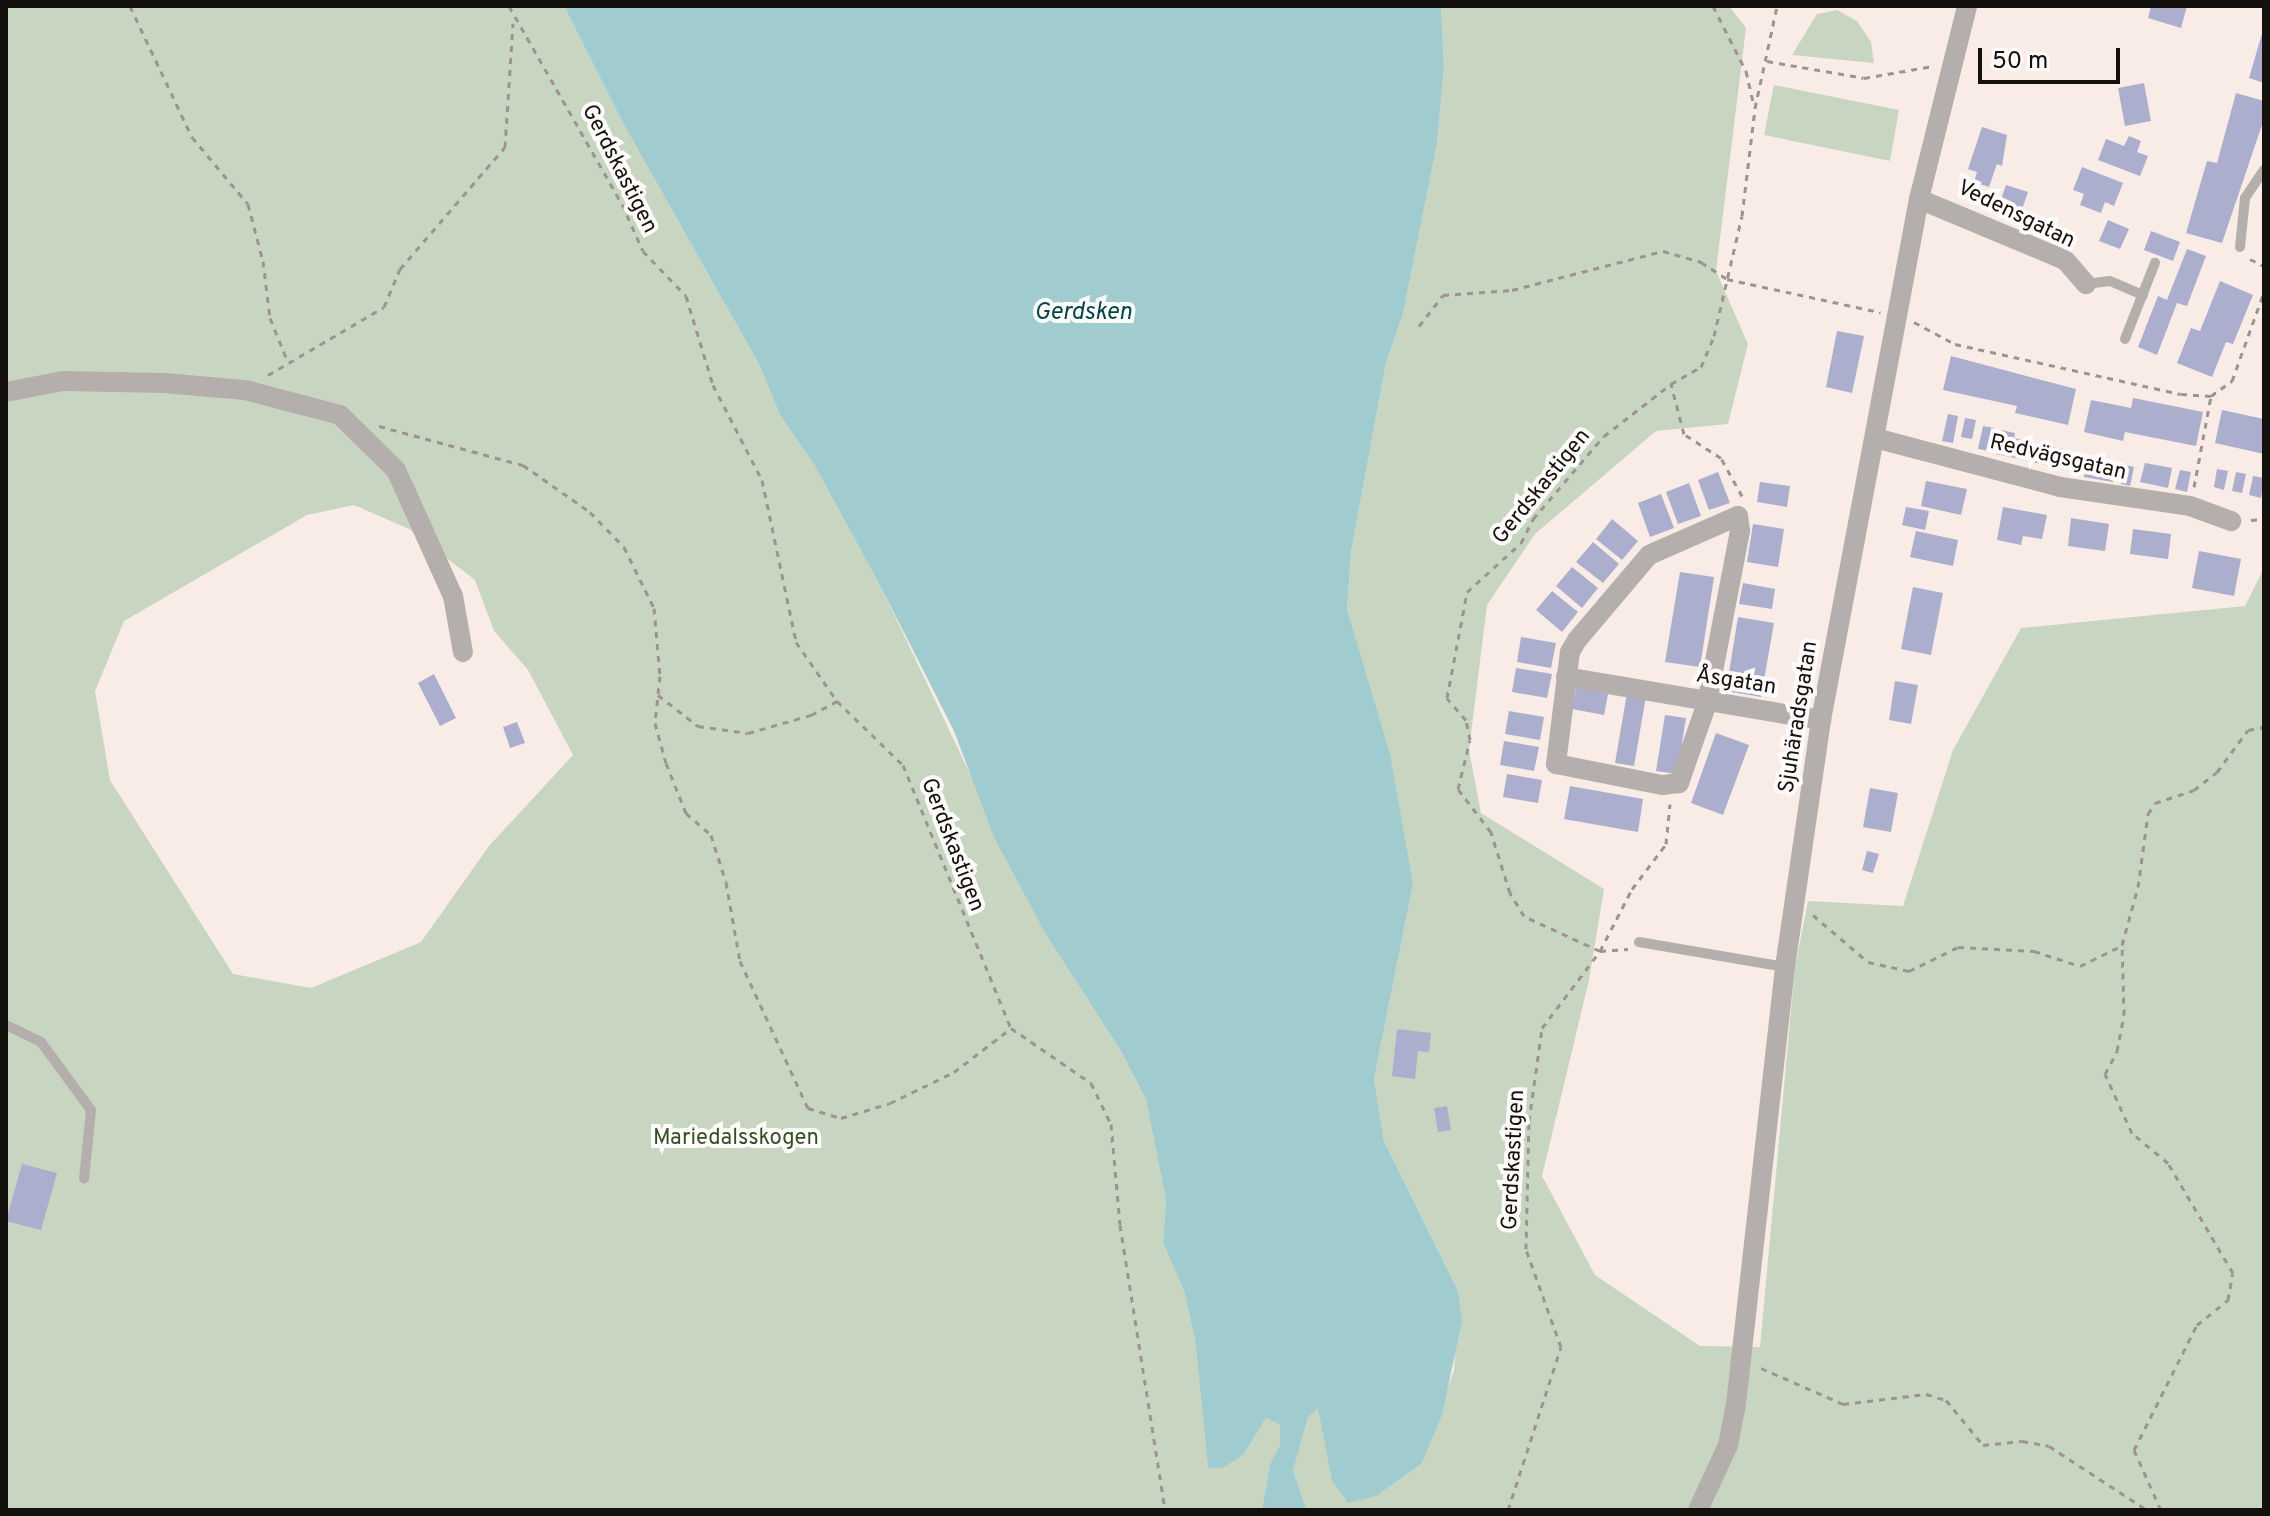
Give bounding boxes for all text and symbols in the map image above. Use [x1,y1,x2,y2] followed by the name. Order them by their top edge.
[1982,32,2124,82] scale bar
[1992,47,2048,77] text: 50 m
[575,100,663,238] street label: Gerdskastigen
[1953,175,2079,255] street label: Vedensgatan
[1034,300,1132,328] water label: Gerdsken
[1487,424,1597,550] street label: Gerdskastigen
[1987,429,2129,487] street label: Redvägsgatan
[1774,639,1824,795] street label: Sjuhäradsgatan
[1694,663,1778,701] street label: Åsgatan
[914,775,990,915] street label: Gerdskastigen
[1497,1089,1531,1231] street label: Gerdskastigen
[653,1126,819,1152] park label: Mariedalsskogen

